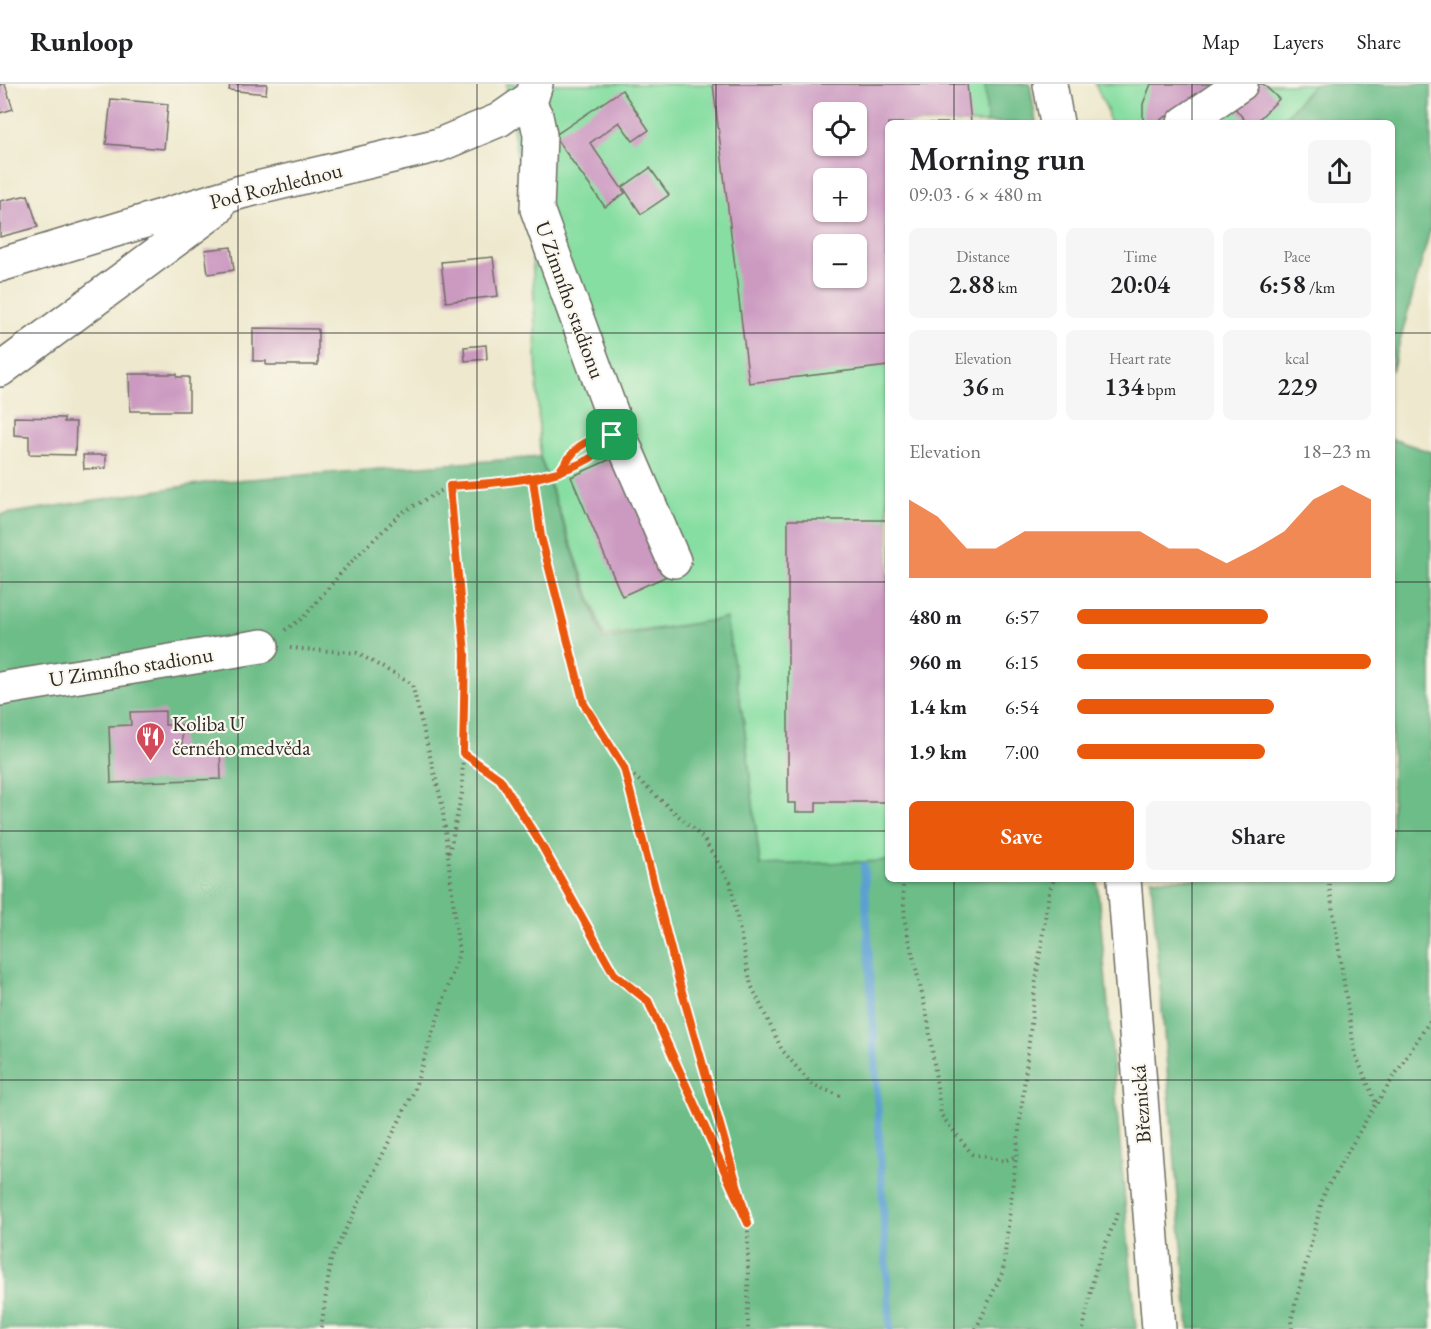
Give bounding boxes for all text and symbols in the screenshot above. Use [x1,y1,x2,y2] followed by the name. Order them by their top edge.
[30,23,133,59] text: Runloop
[1202,28,1240,55] text: Map
[1273,28,1324,55] text: Layers
[1357,28,1401,55] text: Share
[813,102,867,288] map controls
[813,102,867,156] button: locate
[909,137,1086,180] text: Morning run
[1308,140,1371,203] button: share
[207,156,345,215] street label: Pod Rozhlednou
[813,168,867,222] button: +
[909,181,1042,207] text: 09:03 · 6 × 480 m
[529,217,611,382] street label: U Zimního stadionu
[813,234,867,288] button: −
[956,246,1010,267] text: Distance
[1123,246,1157,267] text: Time
[1284,246,1310,267] text: Pace
[948,267,995,301] text: 2.88
[1110,267,1170,301] text: 20:04
[1259,267,1306,301] text: 6:58
[995,277,1018,298] text: km
[1306,277,1335,298] text: /km
[954,348,1012,369] text: Elevation
[1109,348,1171,369] text: Heart rate
[1285,348,1309,369] text: kcal
[962,369,989,403] text: 36
[1104,369,1144,403] text: 134
[1277,369,1317,403] text: 229
[989,379,1004,400] text: m
[1144,379,1176,400] text: bpm
[586,409,637,460] pin
[595,418,628,451] icon: arrive
[909,438,981,464] text: Elevation
[1302,438,1371,464] text: 18–23 m
[909,604,962,630] text: 480 m
[1005,604,1039,630] text: 6:57
[47,640,215,693] street label: U Zimního stadionu
[909,649,962,675] text: 960 m
[1005,649,1039,675] text: 6:15
[909,694,967,720] text: 1.4 km
[1005,694,1039,720] text: 6:54
[172,710,311,761] place label: Koliba U černého medvěda
[135,720,167,762] restaurant icon: Koliba U černého medvěda
[909,739,967,765] text: 1.9 km
[1005,739,1039,765] text: 7:00
[909,801,1134,870] button: Save
[1146,801,1371,870] button: Share
[1124,1063,1157,1144] street label: Březnická

